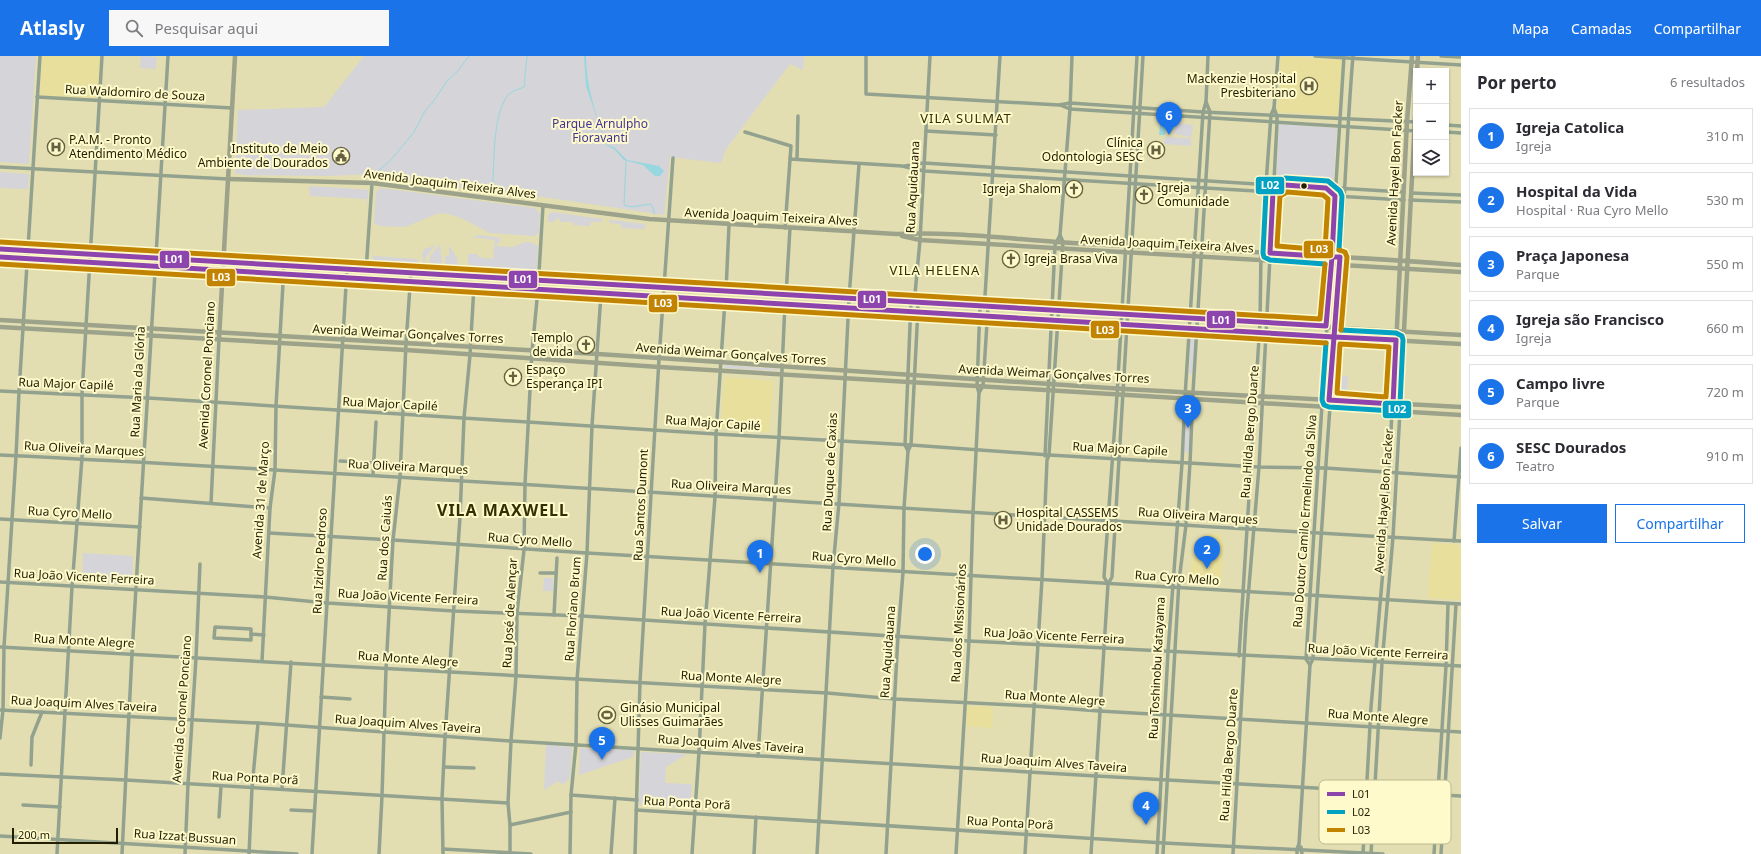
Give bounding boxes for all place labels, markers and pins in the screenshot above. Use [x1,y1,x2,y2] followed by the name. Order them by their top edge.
[1187,70,1296,101] place label: Mackenzie Hospital Presbiteriano
[1299,76,1319,96] hospital icon: Mackenzie Hospital Presbiteriano
[1156,102,1182,135] pin: 6
[69,131,187,162] place label: P.A.M. - Pronto Atendimento Médico
[1042,134,1143,165] place label: Clínica Odontologia SESC
[46,137,66,157] hospital icon: P.A.M. - Pronto Atendimento Médico
[198,140,328,171] place label: Instituto de Meio Ambiente de Dourados
[1146,140,1166,160] hospital icon: Clínica Odontologia SESC
[331,146,351,166] public building icon: Instituto de Meio Ambiente de Dourados
[1064,179,1084,199] church icon: Igreja Shalom
[1157,179,1229,210] place label: Igreja Comunidade
[983,180,1061,197] place label: Igreja Shalom
[1299,181,1309,191] unlabelled marker
[1134,185,1154,205] church icon: Igreja Comunidade
[1001,249,1021,269] church icon: Igreja Brasa Viva
[1024,250,1118,267] place label: Igreja Brasa Viva
[531,329,573,360] place label: Templo de vida
[576,335,596,355] church icon: Templo de vida
[526,361,602,392] place label: Espaço Esperança IPI
[503,367,523,387] church icon: Espaço Esperança IPI
[1175,395,1201,428] pin: 3
[1016,504,1122,535] place label: Hospital CASSEMS Unidade Dourados
[993,510,1013,530] hospital icon: Hospital CASSEMS Unidade Dourados
[1194,536,1220,569] pin: 2
[747,540,773,573] pin: 1
[620,699,724,730] place label: Ginásio Municipal Ulisses Guimarães
[597,705,617,725] sports icon: Ginásio Municipal Ulisses Guimarães
[589,727,615,760] pin: 5
[1133,792,1159,825] pin: 4

